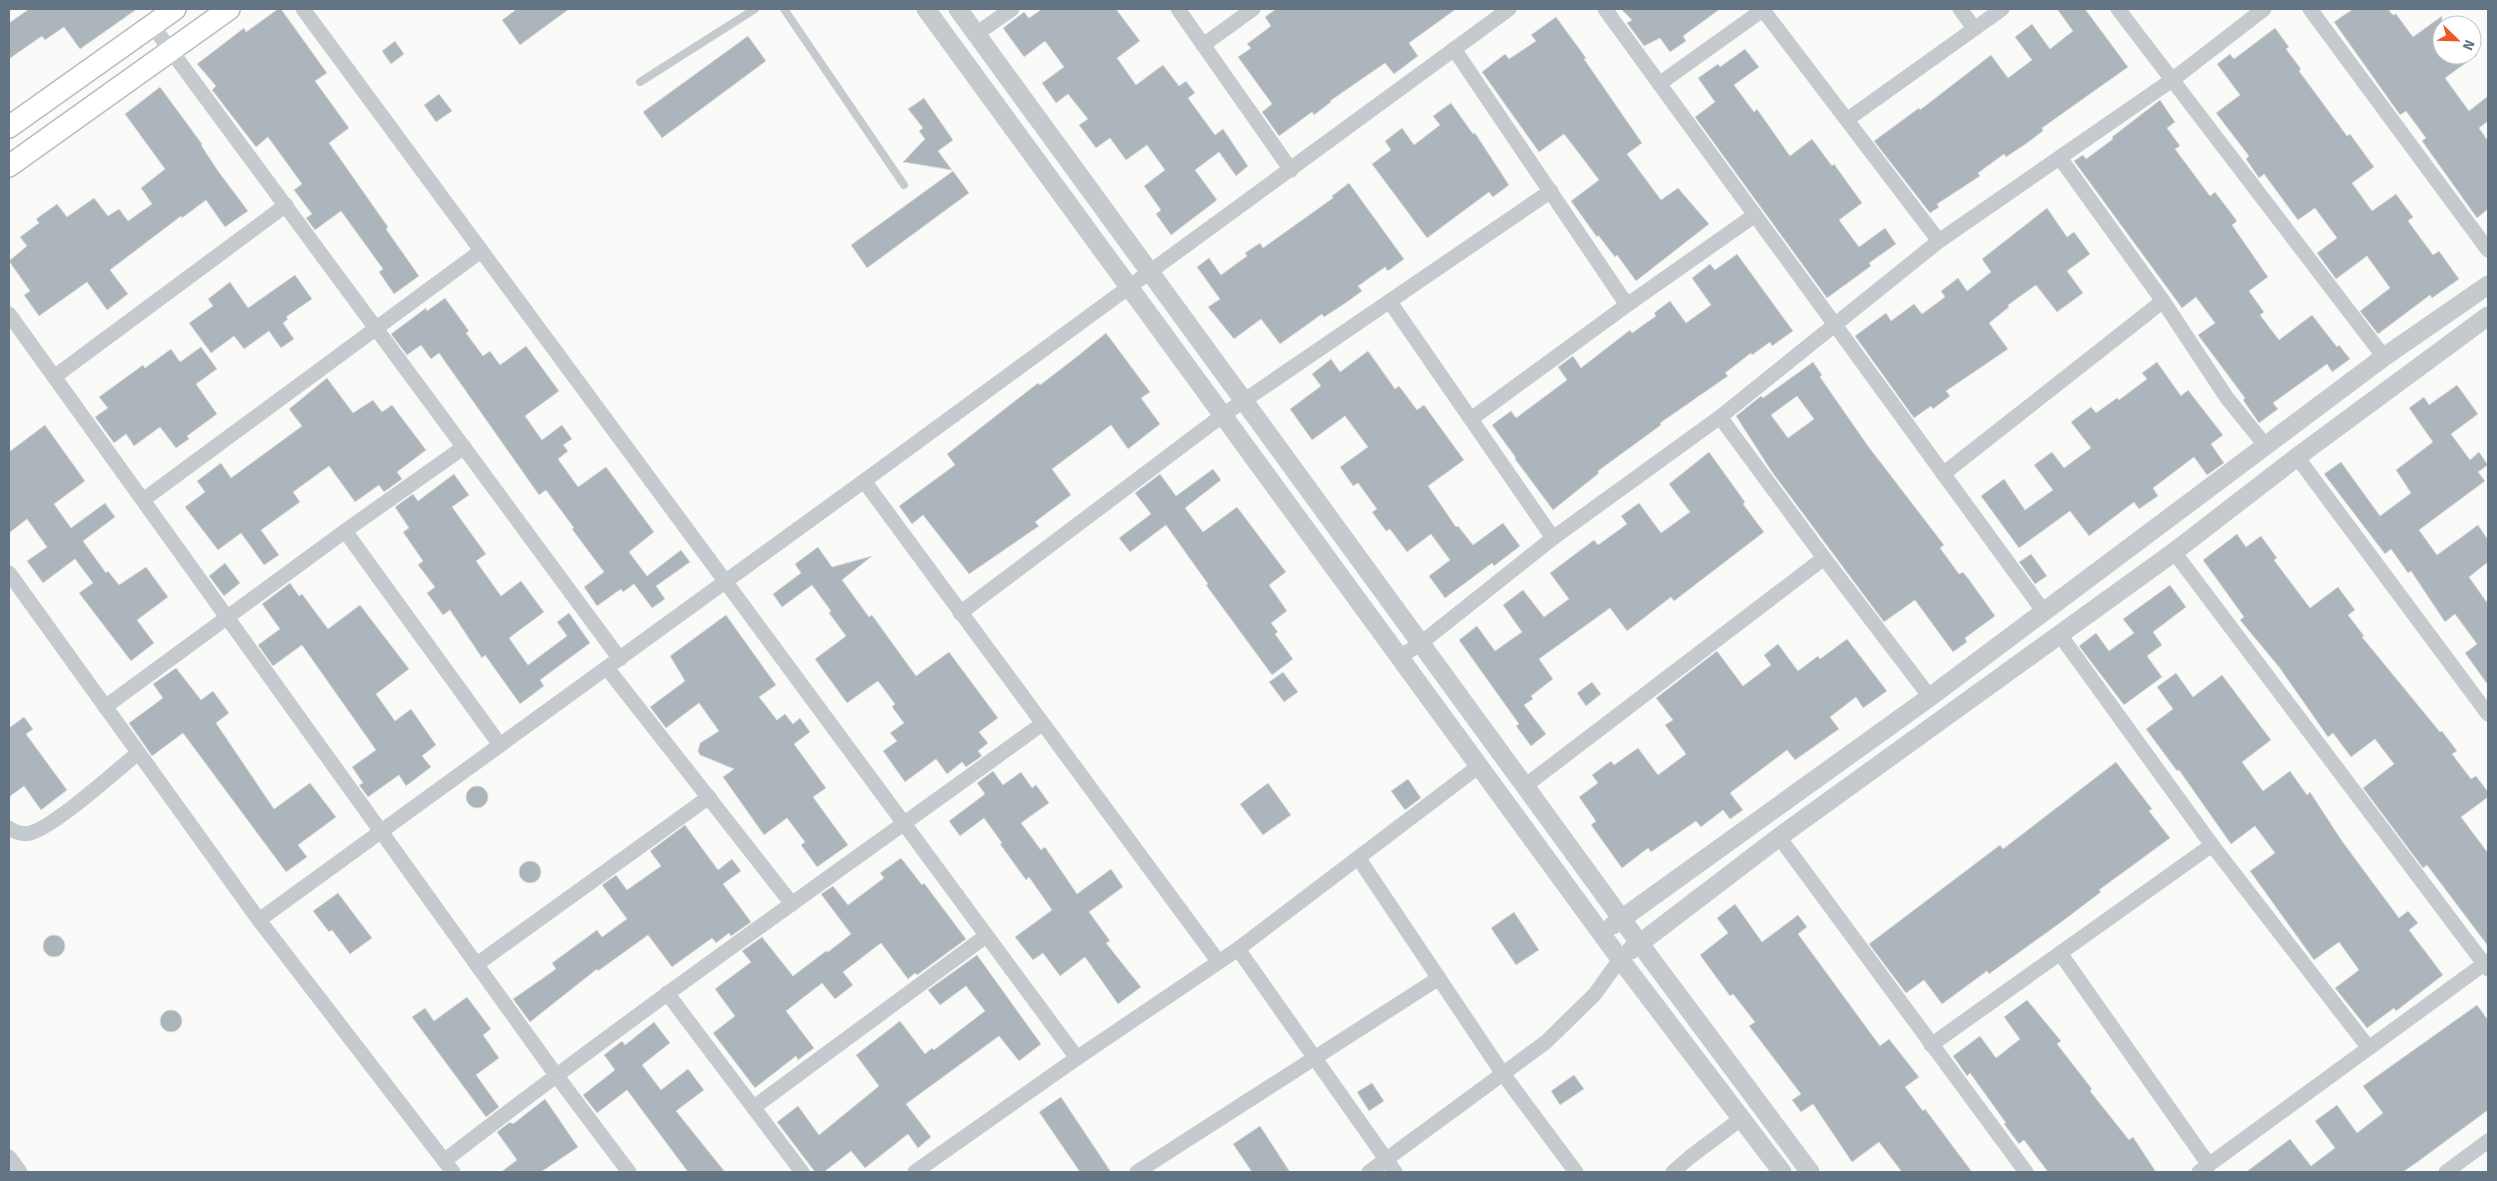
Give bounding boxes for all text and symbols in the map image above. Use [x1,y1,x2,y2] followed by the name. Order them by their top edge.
[2432,15,2482,65] north arrow
[2459,37,2478,53] text: N

